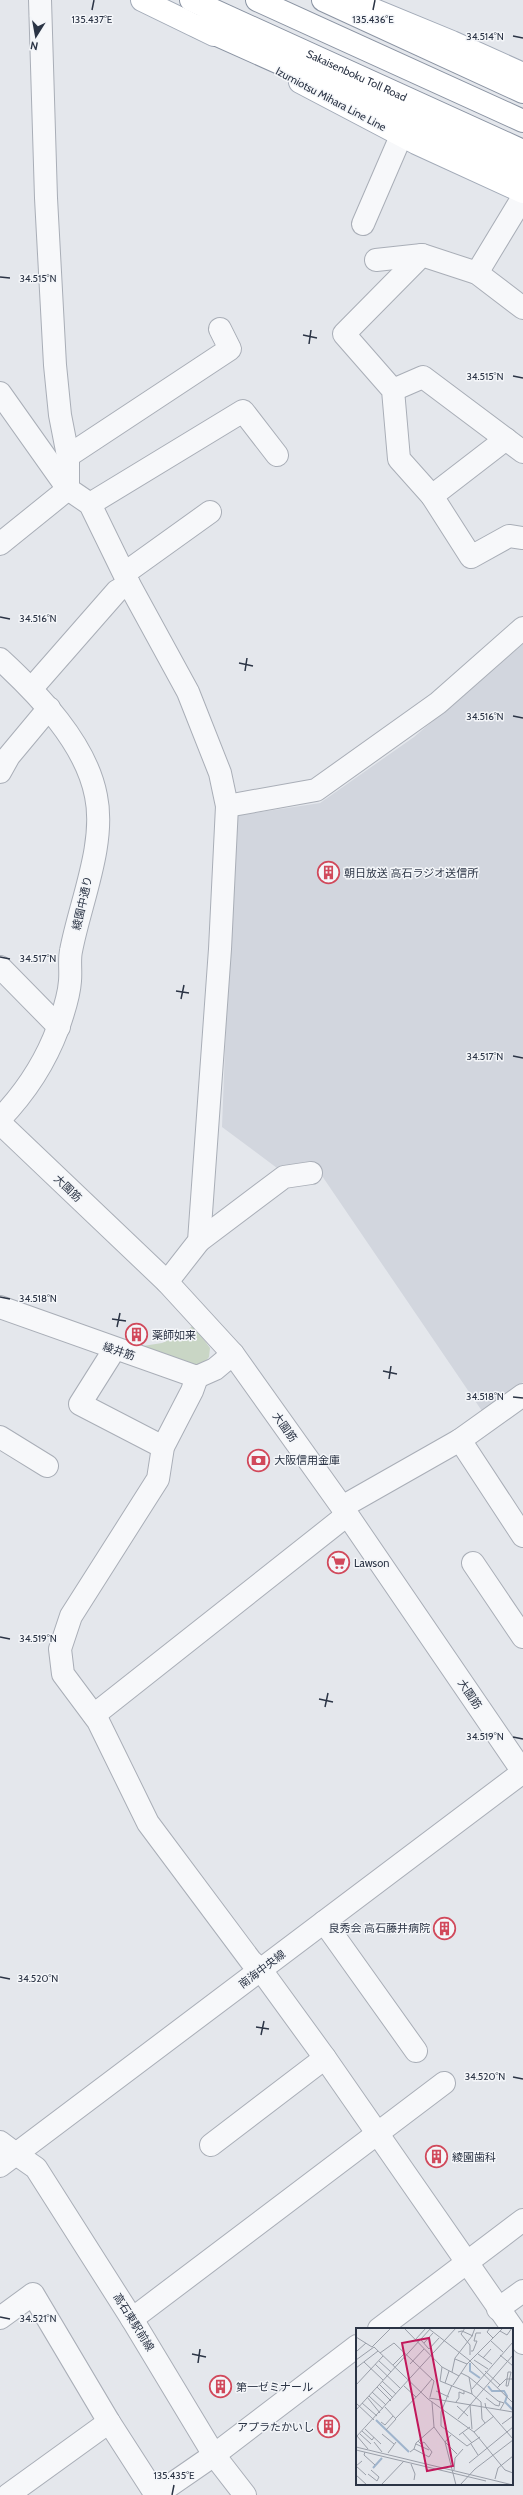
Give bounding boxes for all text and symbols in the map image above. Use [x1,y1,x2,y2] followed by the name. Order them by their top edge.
[72,13,113,26] text: 135.437°E
[352,13,394,26] text: 135.436°E
[16,16,56,56] north arrow
[466,30,504,43] text: 34.514°N
[29,38,39,53] text: N
[304,46,409,104] street label: Sakaisenboku Toll Road
[273,64,389,134] street label: Izumiotsu Mihara Line Line
[19,272,57,285] text: 34.515°N
[466,370,504,383] text: 34.515°N
[19,612,57,625] text: 34.516°N
[466,710,504,723] text: 34.516°N
[316,860,342,886] building icon: 朝日放送 高石ラジオ送信所
[344,866,479,880] place label: 朝日放送 高石ラジオ送信所
[69,875,95,931] street label: 綾園中通り
[20,952,56,965] text: 34.517°N
[467,1050,503,1063] text: 34.517°N
[51,1172,85,1204] street label: 大園筋
[19,1292,57,1305] text: 34.518°N
[124,1322,150,1348] building icon: 薬師如来
[152,1328,196,1342] place label: 薬師如来
[101,1339,137,1363] street label: 綾井筋
[466,1390,504,1403] text: 34.518°N
[270,1409,300,1445] street label: 大園筋
[245,1447,271,1473] bank icon: 大阪信用金庫
[274,1453,340,1467] place label: 大阪信用金庫
[325,1550,351,1576] supermarket icon: Lawson
[354,1556,389,1570] place label: Lawson
[19,1632,57,1645] text: 34.519°N
[455,1676,485,1712] street label: 大園筋
[466,1730,504,1743] text: 34.519°N
[432,1915,458,1941] building icon: 良秀会 高石藤井病院
[329,1921,430,1935] place label: 良秀会 高石藤井病院
[236,1947,288,1991] street label: 南海中央線
[18,1972,58,1985] text: 34.520°N
[465,2070,505,2083] text: 34.520°N
[423,2144,449,2170] building icon: 綾園歯科
[452,2150,496,2164] place label: 綾園歯科
[111,2290,157,2354] street label: 高石東駅前線
[20,2312,56,2325] text: 34.521°N
[356,2328,513,2485] inset map
[207,2374,233,2400] building icon: 第一ゼミナール
[236,2380,313,2394] place label: 第一ゼミナール
[316,2414,342,2440] building icon: アプラたかいし
[237,2420,314,2434] place label: アプラたかいし
[153,2469,195,2482] text: 135.435°E

